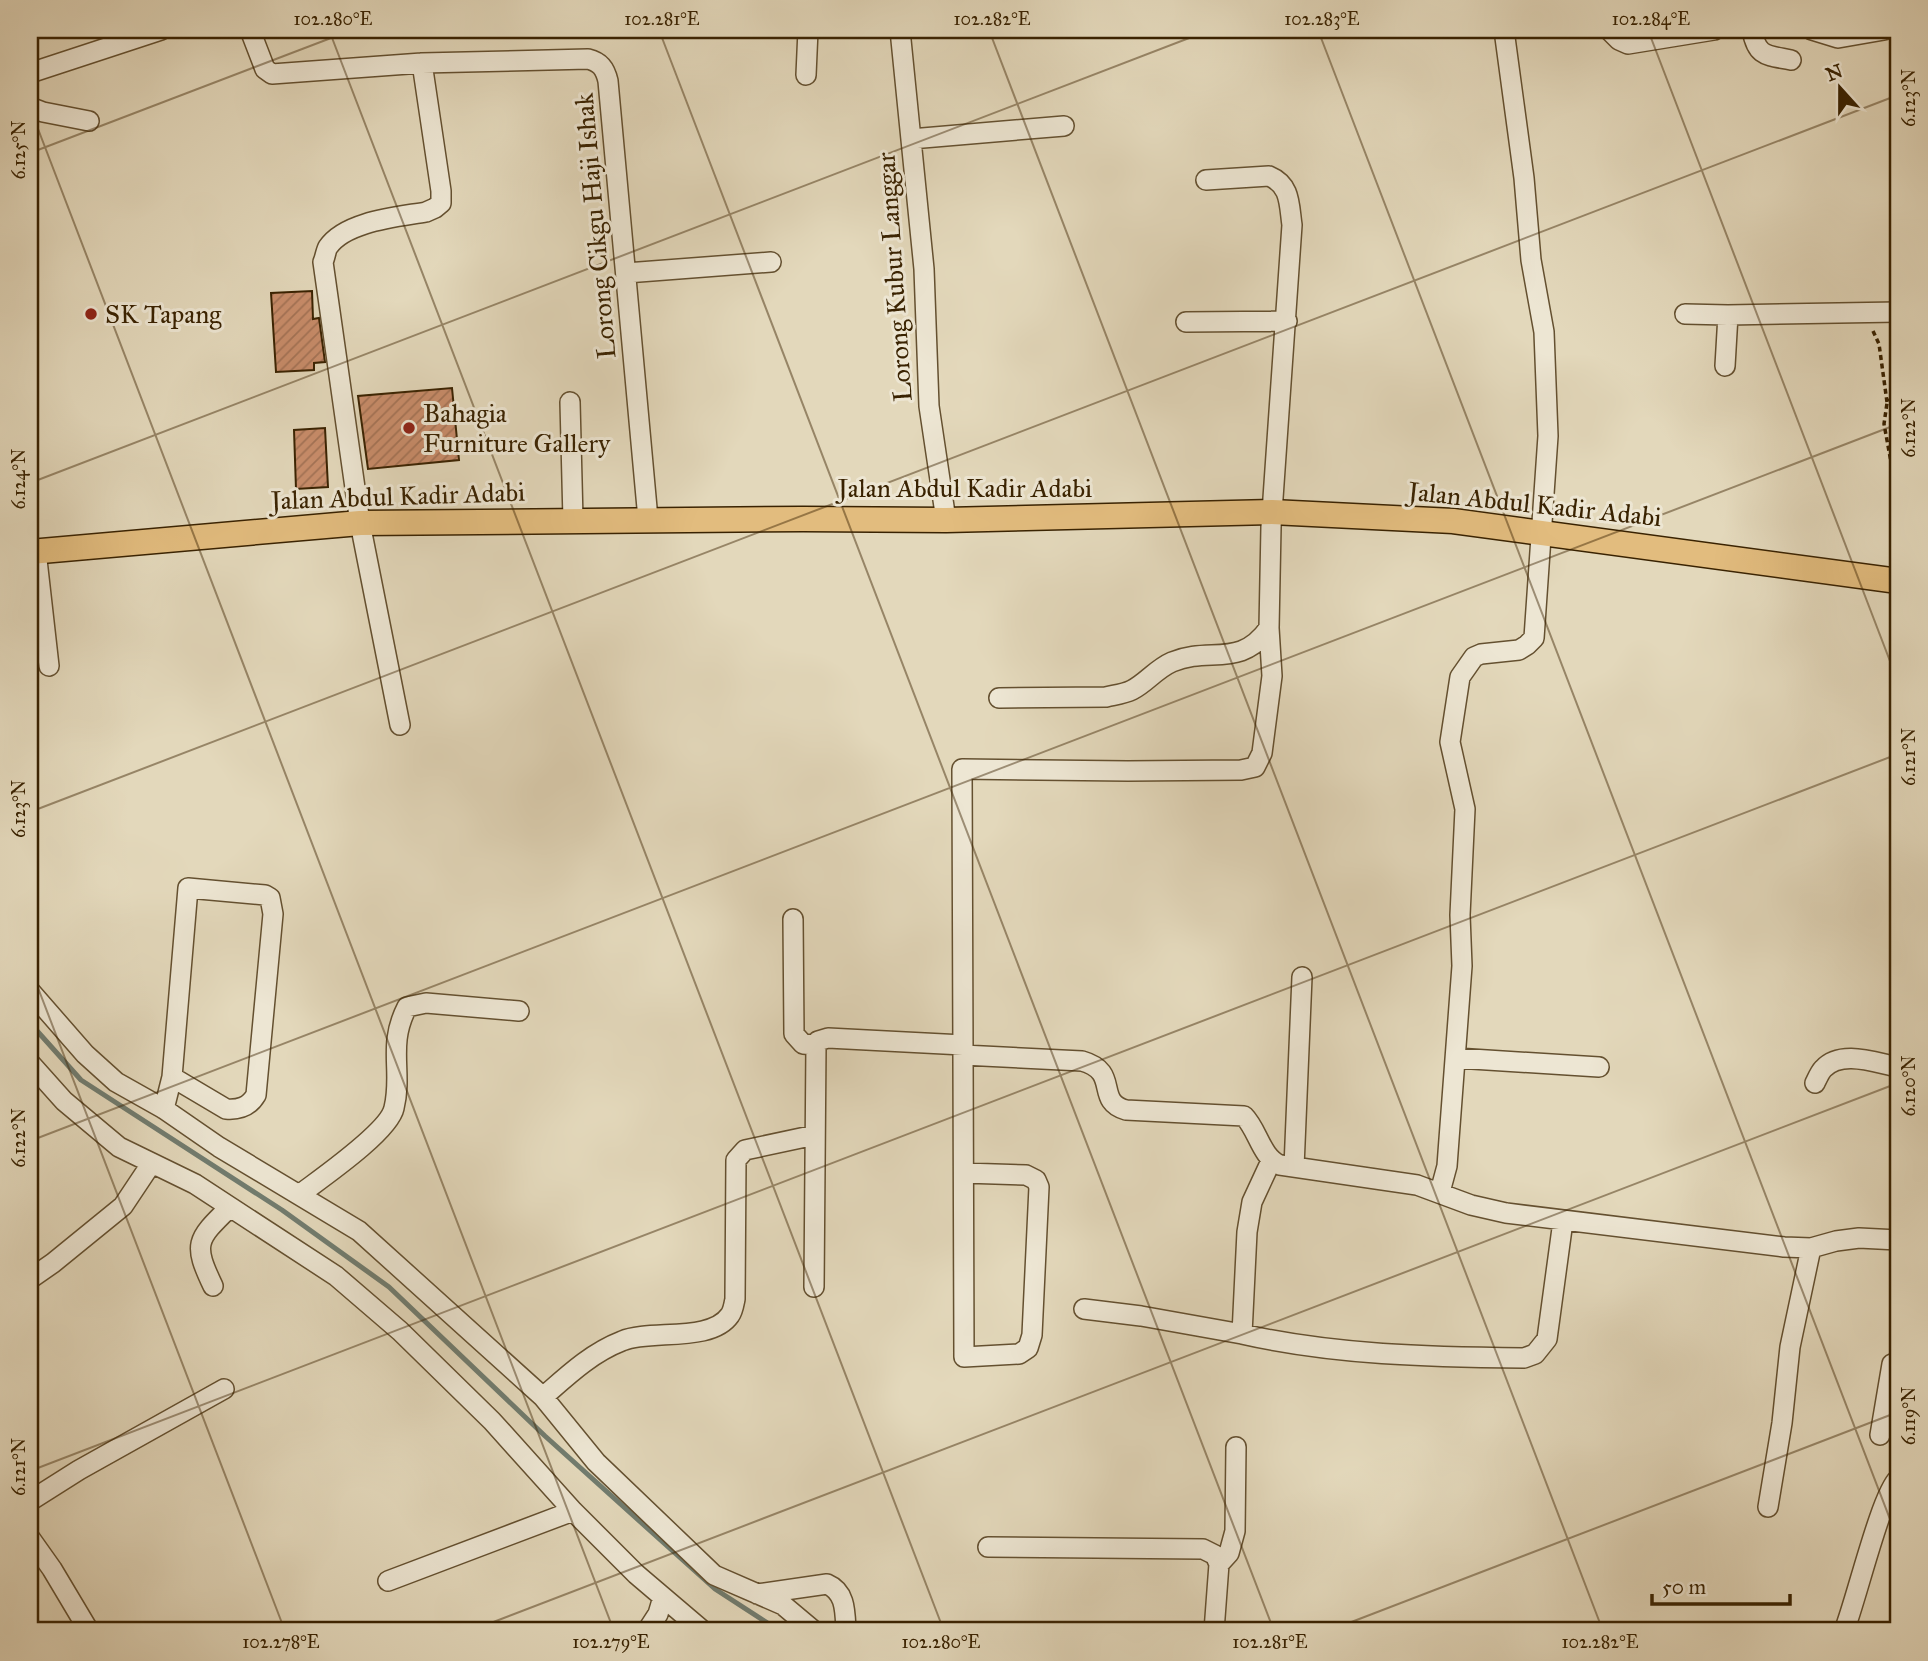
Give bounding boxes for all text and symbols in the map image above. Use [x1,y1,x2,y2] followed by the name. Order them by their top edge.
[294,8,373,30] text: 102.280°E
[624,8,700,30] text: 102.281°E
[953,8,1031,30] text: 102.282°E
[1284,8,1360,30] text: 102.283°E
[1612,8,1690,30] text: 102.284°E
[1806,52,1876,122] north arrow
[1822,59,1846,86] text: N
[1898,69,1920,127] text: 6.123°N
[567,91,623,360] street label: Lorong Cikgu Haji Ishak
[8,121,30,179] text: 6.125°N
[869,151,919,403] street label: Lorong Kubur Langgar
[105,298,222,330] place label: SK Tapang
[83,306,99,322] marker: SK Tapang
[423,397,611,459] place label: Bahagia Furniture Gallery
[1898,398,1920,458] text: 6.122°N
[401,420,417,436] marker: Bahagia Furniture Gallery
[8,449,30,509] text: 6.124°N
[835,472,1092,504] street label: Jalan Abdul Kadir Adabi
[1404,474,1663,533] street label: Jalan Abdul Kadir Adabi
[267,476,526,517] street label: Jalan Abdul Kadir Adabi
[1898,728,1920,786] text: 6.121°N
[8,780,30,838] text: 6.123°N
[1898,1055,1920,1117] text: 6.120°N
[8,1108,30,1168] text: 6.122°N
[1898,1387,1920,1445] text: 6.119°N
[8,1438,30,1496] text: 6.121°N
[1652,1563,1790,1607] scale bar
[1662,1574,1707,1600] text: 50 m
[242,1631,320,1653] text: 102.278°E
[572,1631,650,1653] text: 102.279°E
[902,1631,981,1653] text: 102.280°E
[1232,1631,1308,1653] text: 102.281°E
[1561,1631,1639,1653] text: 102.282°E

